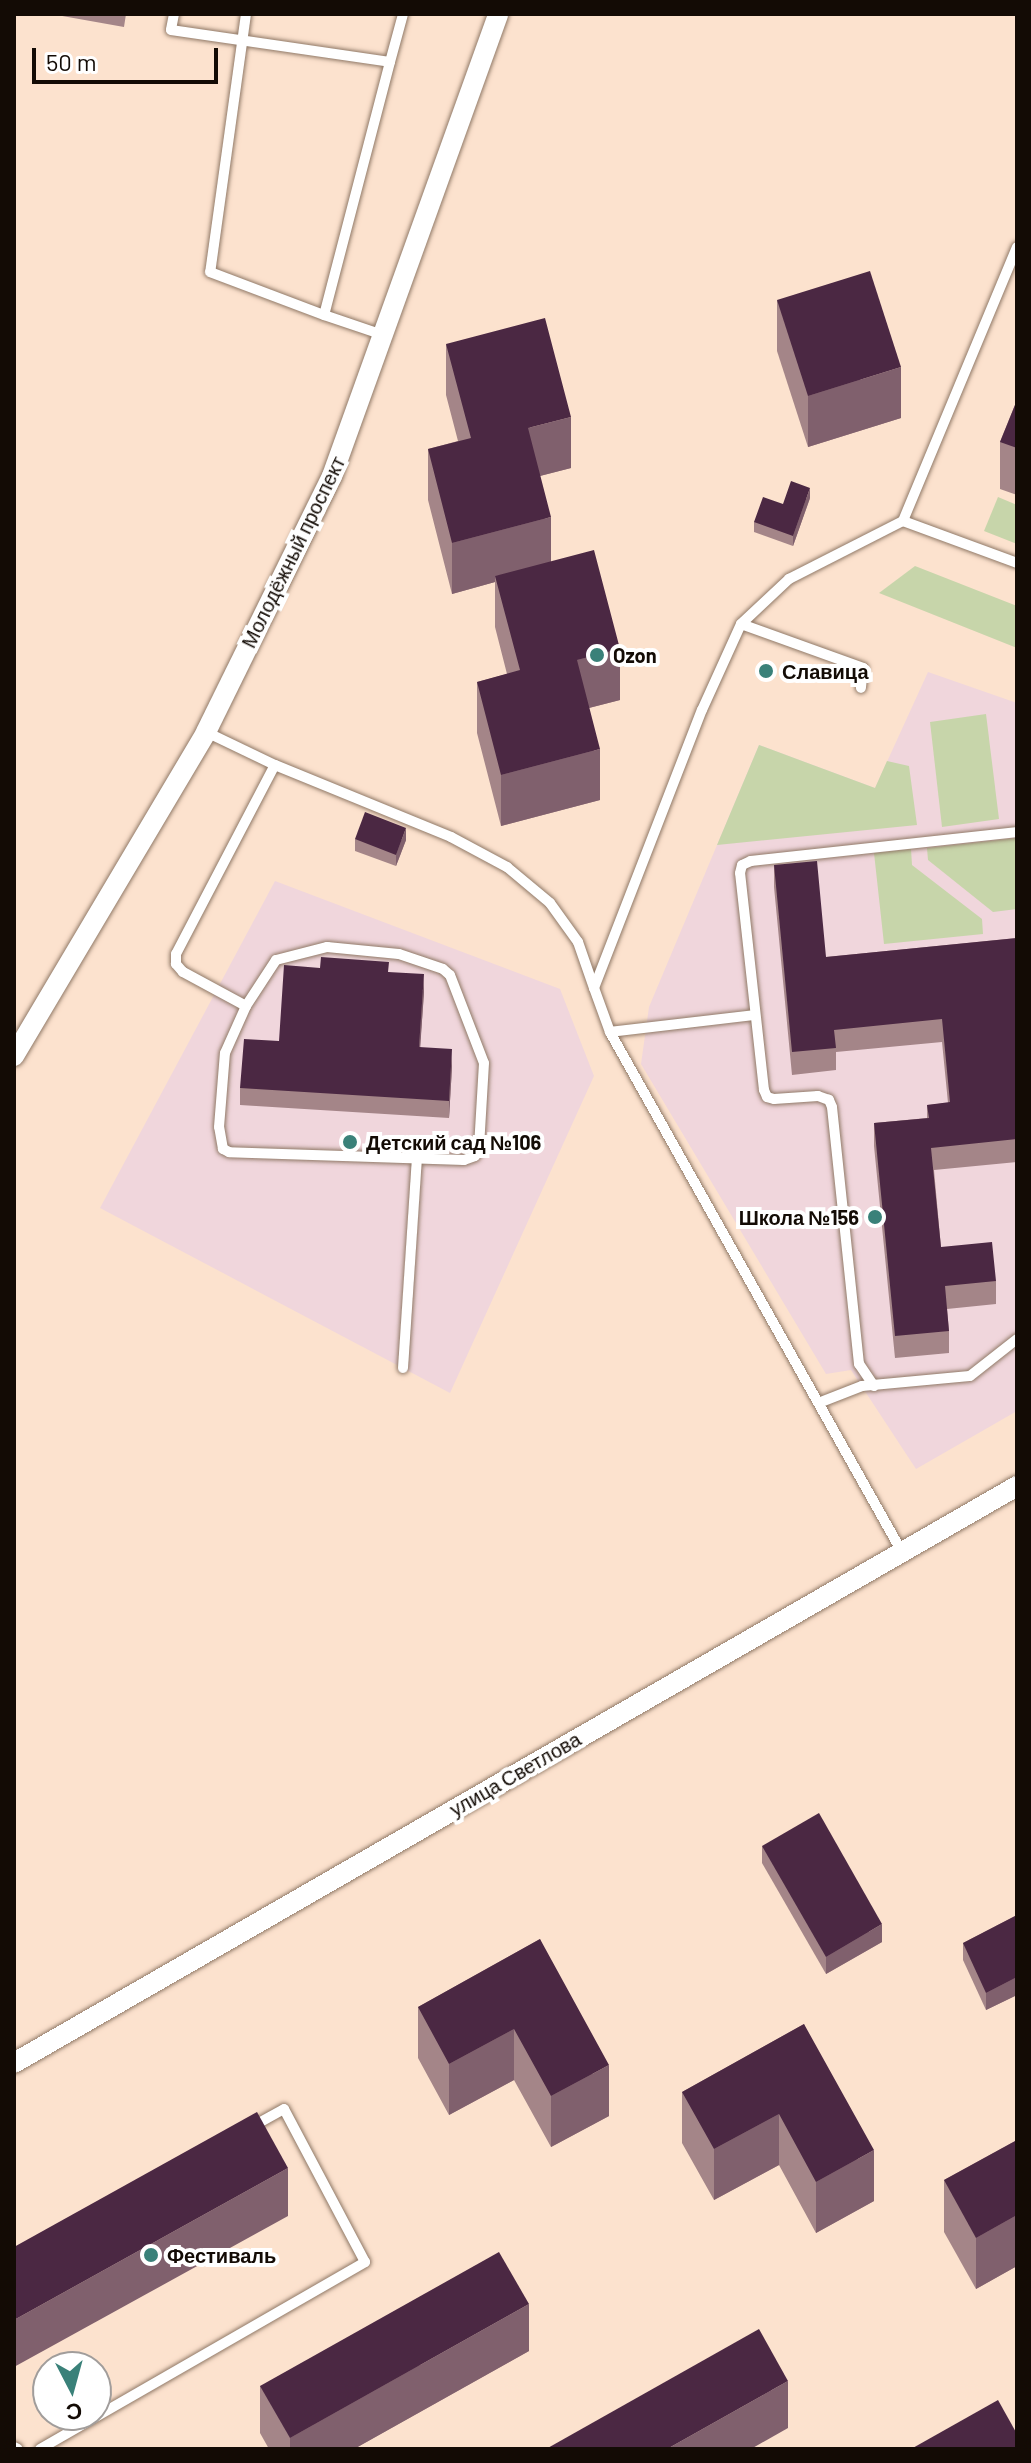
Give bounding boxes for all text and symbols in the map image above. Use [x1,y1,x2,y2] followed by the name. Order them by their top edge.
[36,32,222,82] scale bar
[46,47,97,76] text: 50 m
[236,452,350,652] street label: Молодёжный проспект
[613,643,657,667] place label: Ozon
[588,646,606,664] marker: Ozon
[782,659,869,683] place label: Славица
[757,662,775,680] marker: Славица
[366,1130,541,1154] place label: Детский сад №106
[341,1133,359,1151] marker: Детский сад №106
[739,1205,859,1229] place label: Школа №156
[866,1208,884,1226] marker: Школа №156
[445,1727,585,1821] street label: улица Светлова
[167,2243,276,2267] place label: Фестиваль
[142,2246,160,2264] marker: Фестиваль
[32,2351,112,2431] north arrow
[65,2399,84,2427] text: С

